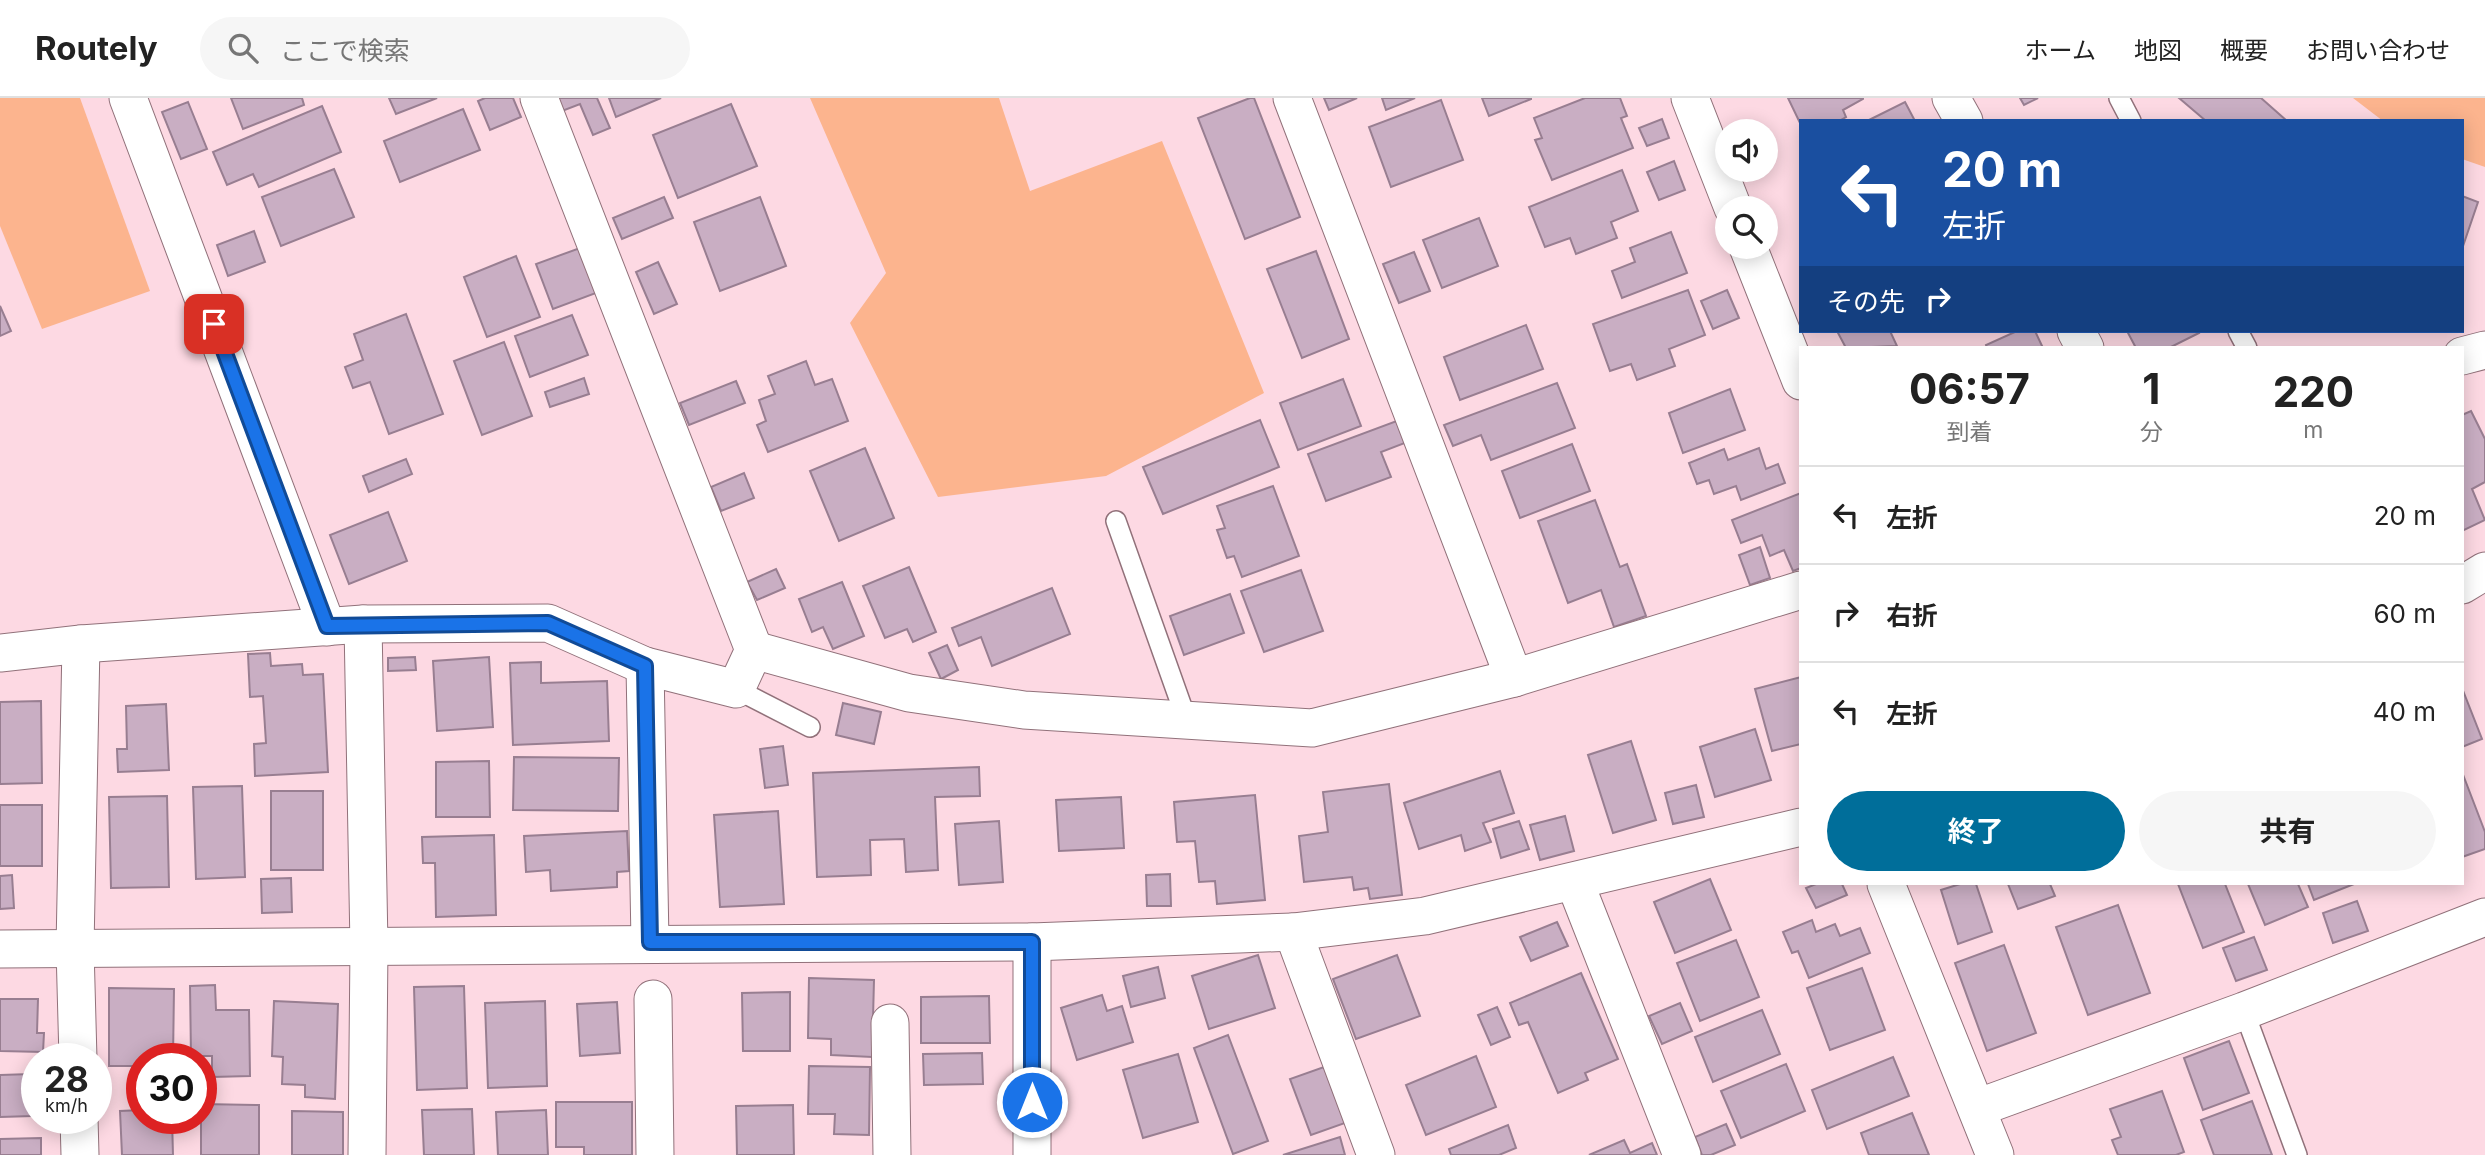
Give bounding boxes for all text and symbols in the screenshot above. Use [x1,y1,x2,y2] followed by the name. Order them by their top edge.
[200,17,690,80] search box
[35,28,158,68] text: Routely
[224,29,262,67] icon: search
[280,35,410,66] text: ここで検索
[2025,36,2096,65] text: ホーム
[2134,36,2182,65] text: 地図
[2220,36,2268,65] text: 概要
[2306,36,2450,65] text: お問い合わせ
[1715,119,1778,259] map controls
[1715,119,1778,182] button: sound
[1942,140,2062,199] text: 20 m
[1827,147,1918,238] icon: left
[1715,196,1778,259] button: search
[1942,206,2006,245] text: 左折
[1919,280,1957,318] icon: right
[1827,286,1905,317] text: その先
[184,294,244,354] pin
[195,305,233,343] icon: arrive
[1909,363,2030,414] text: 06:57
[2142,363,2160,414] text: 1
[2273,366,2354,417] text: 220
[2303,416,2323,444] text: m
[1946,418,1992,446] text: 到着
[2140,418,2163,446] text: 分
[1827,496,1865,534] icon: left
[2374,500,2436,531] text: 20 m
[1886,502,1938,533] text: 左折
[1827,594,1865,632] icon: right
[2373,598,2436,629] text: 60 m
[1886,600,1938,631] text: 右折
[1827,692,1865,730] icon: left
[2373,696,2436,727] text: 40 m
[1886,698,1938,729] text: 左折
[1827,791,2125,871] button: 終了
[2139,791,2436,871] button: 共有
[126,1043,217,1134] speed limit sign: 30
[44,1058,89,1100] text: 28
[995,1065,1069,1139] position arrow
[45,1095,88,1116] text: km/h

